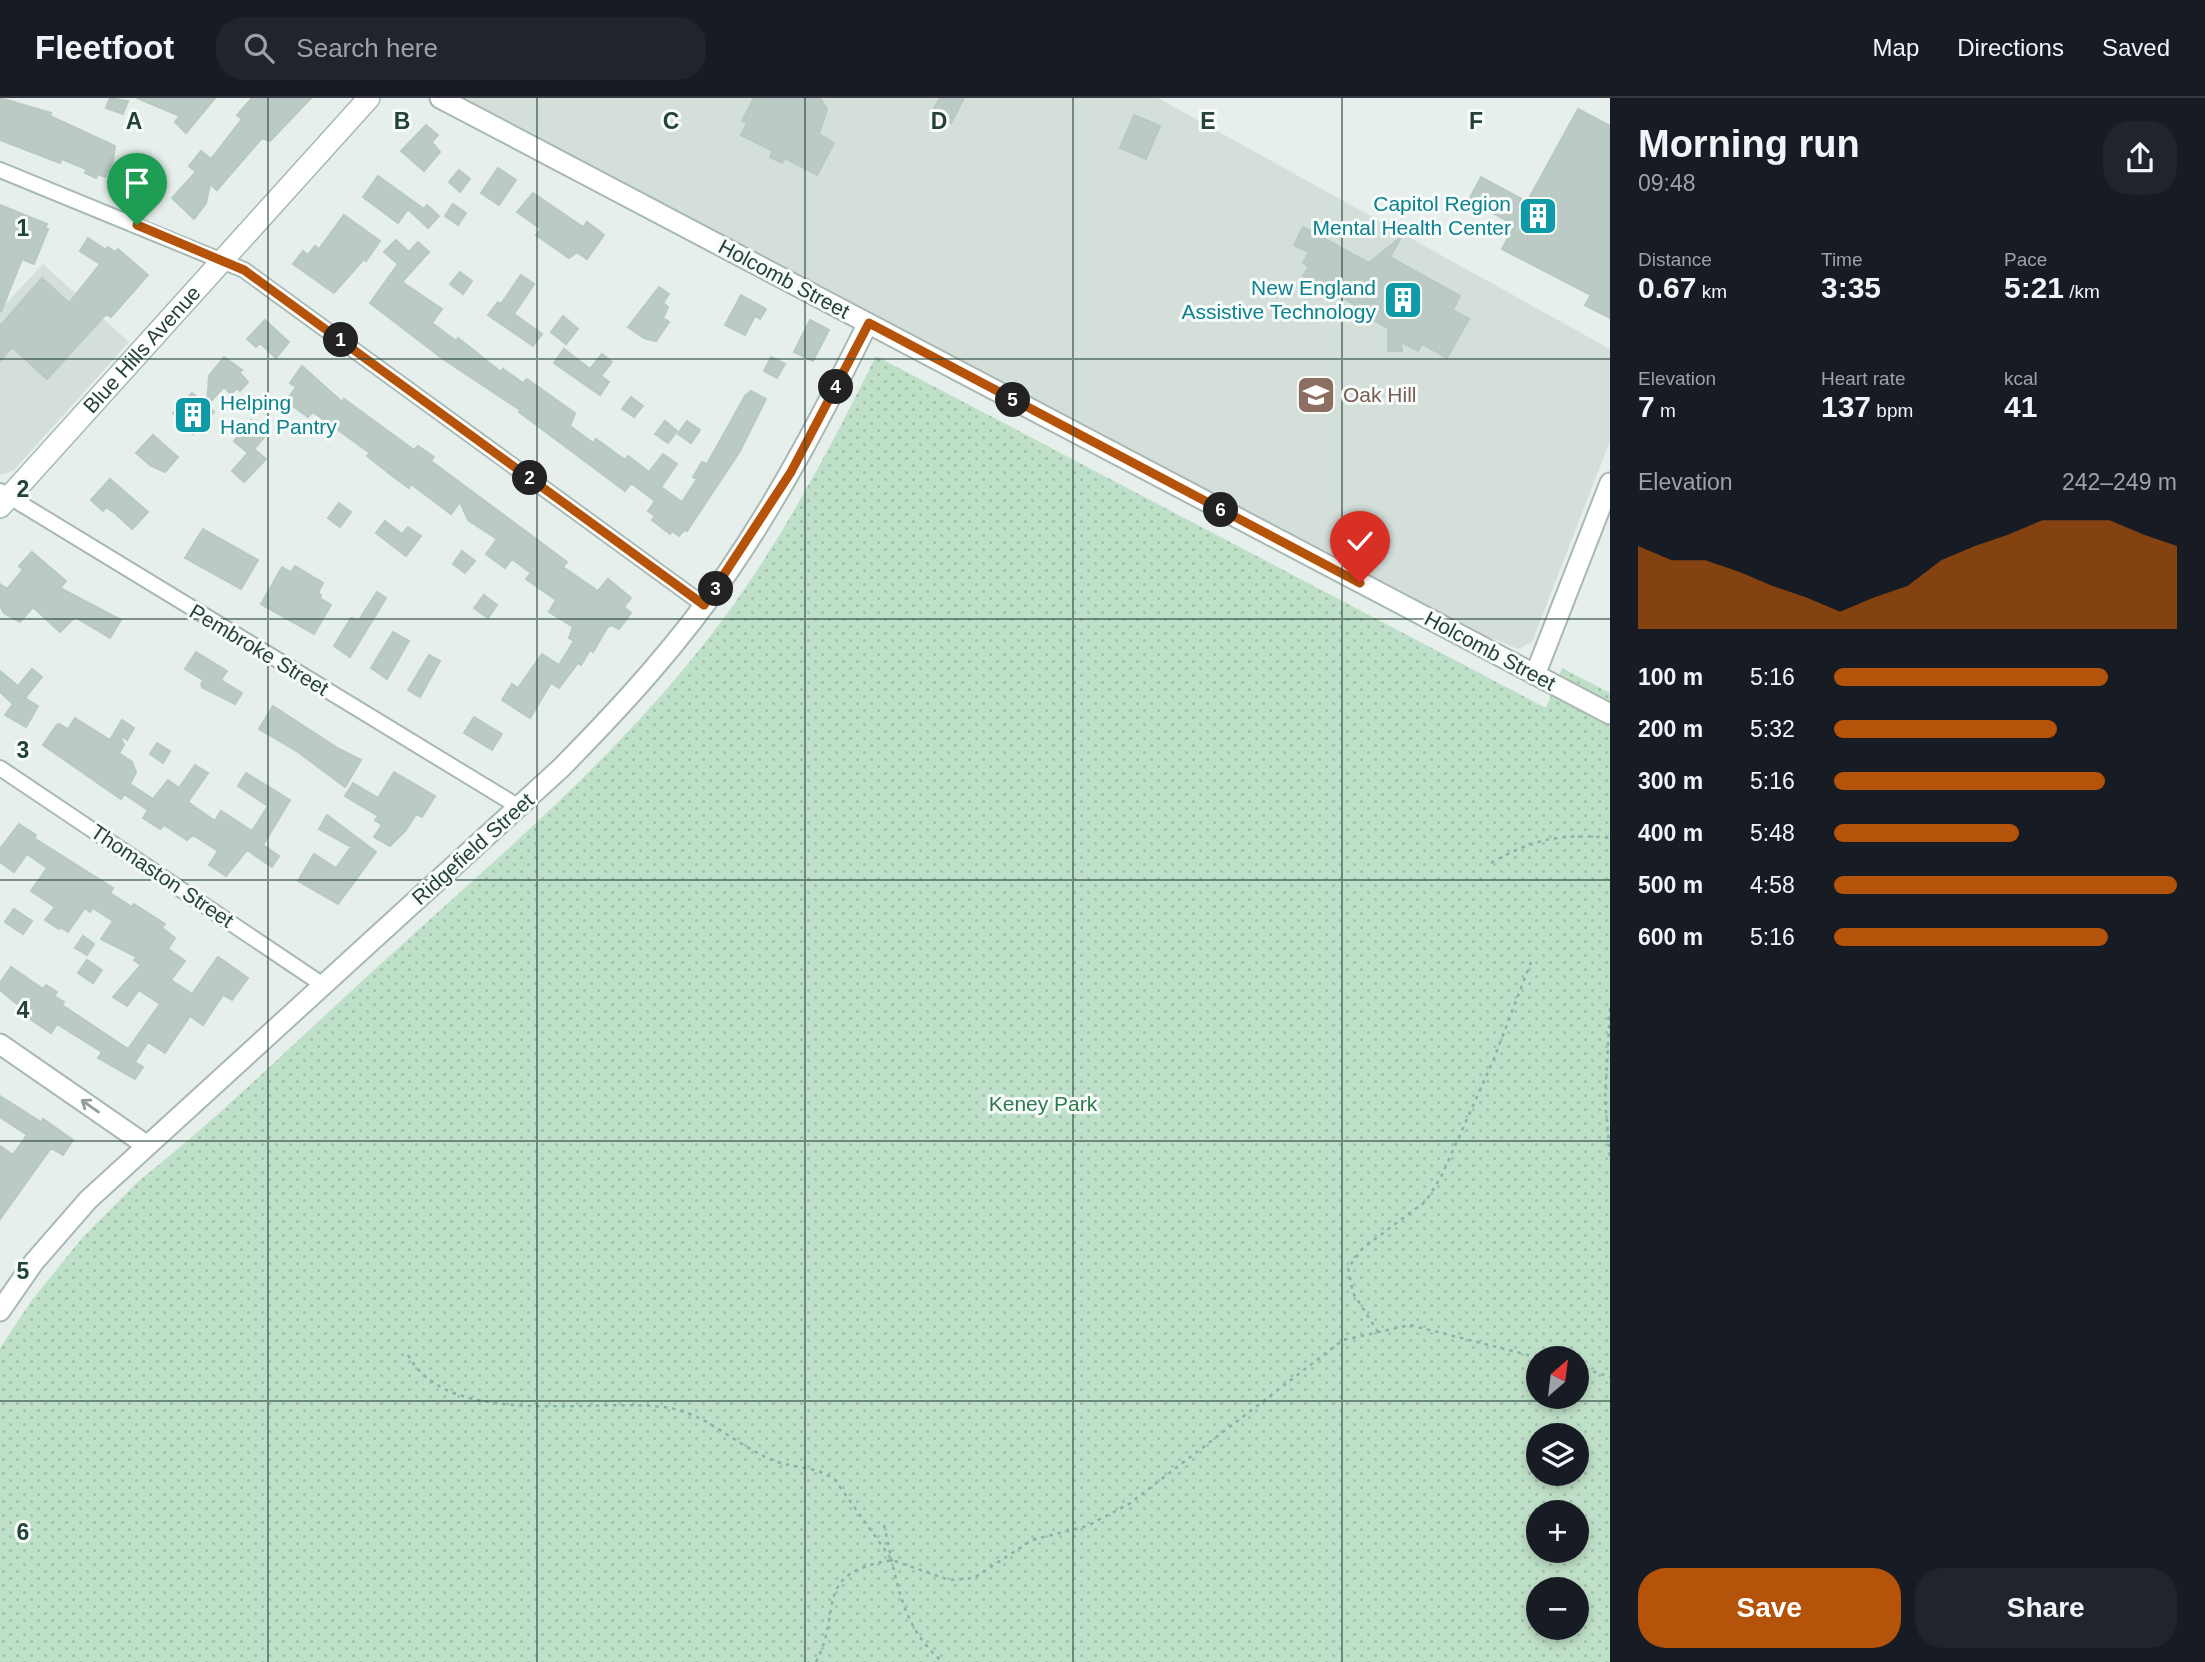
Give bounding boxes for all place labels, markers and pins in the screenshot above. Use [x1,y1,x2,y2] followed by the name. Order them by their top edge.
[107,153,167,225] pin
[1313,192,1511,239] place label: Capitol Region Mental Health Center
[1517,195,1559,237] building icon: Capitol Region Mental Health Center
[1181,276,1376,323] place label: New England Assistive Technology
[1382,279,1424,321] building icon: New England Assistive Technology
[324,322,358,358] pin: 1
[818,370,854,404] pin: 4
[1295,374,1337,416] school or university icon: Oak Hill
[996,382,1030,418] pin: 5
[1343,383,1417,406] place label: Oak Hill
[220,391,337,438] place label: Helping Hand Pantry
[172,394,214,436] building icon: Helping Hand Pantry
[512,460,548,496] pin: 2
[1204,492,1238,528] pin: 6
[1330,511,1390,583] pin
[698,572,734,606] pin: 3

